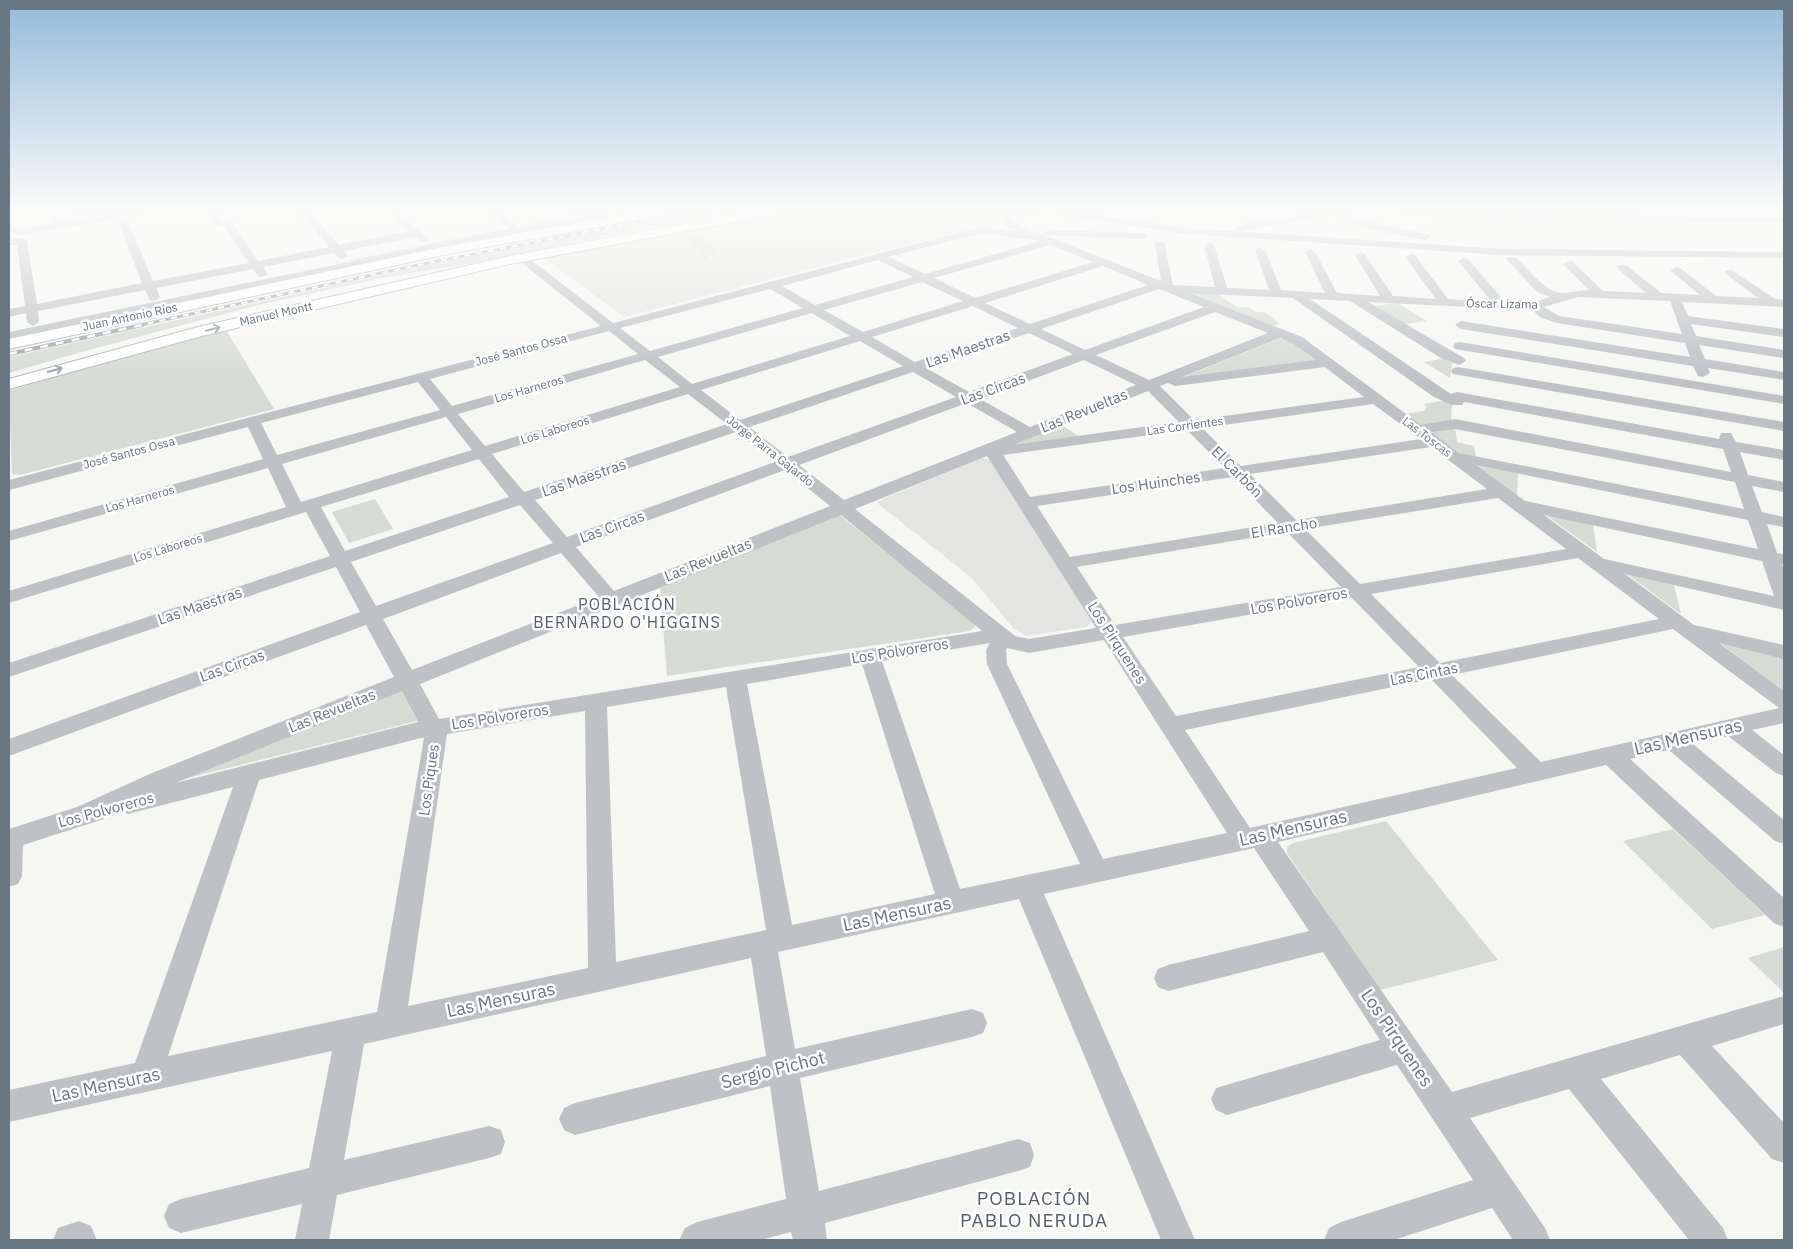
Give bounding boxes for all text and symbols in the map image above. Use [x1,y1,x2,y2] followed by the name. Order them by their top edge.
[1466,295,1539,312] street label: Óscar Lizama
[238,298,314,329] street label: Manuel Montt
[81,299,179,334] street label: Juan Antonio Ríos
[204,324,220,333] one-way arrow
[923,325,1013,372] street label: Las Maestras
[473,330,569,369] street label: José Santos Ossa
[47,365,63,375] one-way arrow
[958,368,1028,409] street label: Las Circas
[493,371,565,406] street label: Los Harneros
[1037,384,1130,437] street label: Las Revueltas
[519,412,591,447] street label: Los Laboreos
[724,412,817,489] street label: Jorge Parra Gajardo
[1146,413,1224,438] street label: Las Corrientes
[1400,413,1455,460] street label: Las Toscas
[81,433,177,472] street label: José Santos Ossa
[1208,442,1267,501] street label: El Carbón
[539,454,629,501] street label: Las Maestras
[1110,467,1202,498] street label: Los Huinches
[104,481,176,516] street label: Los Harneros
[577,506,647,547] street label: Las Circas
[1249,513,1318,542] street label: El Rancho
[132,530,204,565] street label: Los Laboreos
[661,533,754,586] street label: Las Revueltas
[155,582,245,629] street label: Las Maestras
[1249,583,1349,618] street label: Los Polvoreros
[533,593,721,632] district label: POBLACIÓN BERNARDO O'HIGGINS
[1084,598,1151,687] street label: Los Pirquenes
[850,633,950,668] street label: Los Polvoreros
[197,645,267,686] street label: Las Circas
[1388,658,1459,689] street label: Las Cintas
[285,684,378,737] street label: Las Revueltas
[450,699,550,734] street label: Los Polvoreros
[1632,713,1744,760] street label: Las Mensuras
[414,743,443,817] street label: Los Piques
[56,788,156,831] street label: Los Polvoreros
[1237,804,1349,851] street label: Las Mensuras
[841,891,953,936] street label: Las Mensuras
[445,977,557,1022] street label: Las Mensuras
[1356,984,1439,1091] street label: Los Pirquenes
[719,1046,827,1093] street label: Sergio Pichot
[50,1062,162,1107] street label: Las Mensuras
[960,1186,1108,1232] district label: POBLACIÓN PABLO NERUDA

